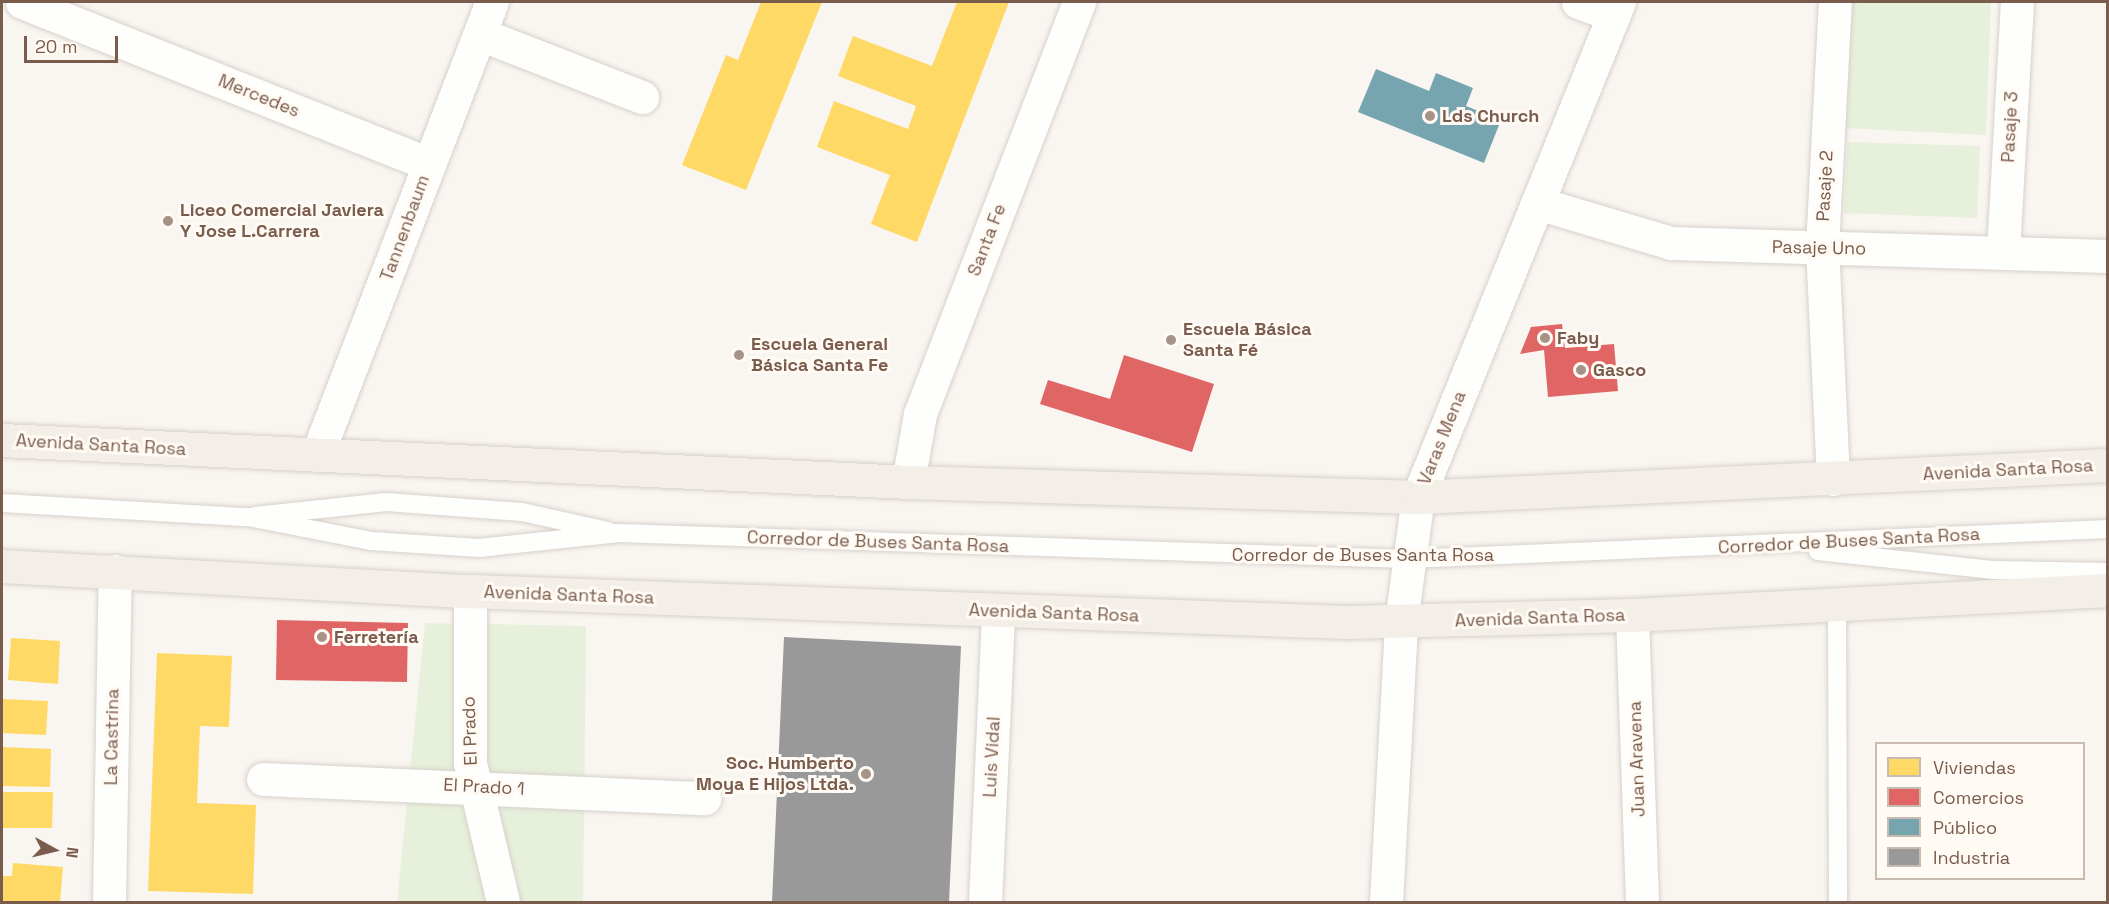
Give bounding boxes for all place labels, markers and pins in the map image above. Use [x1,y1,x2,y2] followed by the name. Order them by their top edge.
[1442,105,1539,127] place label: Lds Church
[1423,109,1437,123] marker: Lds Church
[180,200,384,242] place label: Liceo Comercial Javiera Y Jose L.Carrera
[161,214,175,228] marker: Liceo Comercial Javiera Y Jose L.Carrera
[1183,319,1312,362] place label: Escuela Básica Santa Fé
[1557,327,1599,349] place label: Faby
[1538,331,1552,345] marker: Faby
[1164,333,1178,347] marker: Escuela Básica Santa Fé
[751,334,888,376] place label: Escuela General Básica Santa Fe
[732,348,746,362] marker: Escuela General Básica Santa Fe
[1593,359,1646,381] place label: Gasco
[1574,363,1588,377] marker: Gasco
[334,626,419,648] place label: Ferretería
[315,630,329,644] marker: Ferretería
[696,753,854,795] place label: Soc. Humberto Moya E Hijos Ltda.
[859,767,873,781] marker: Soc. Humberto Moya E Hijos Ltda.

